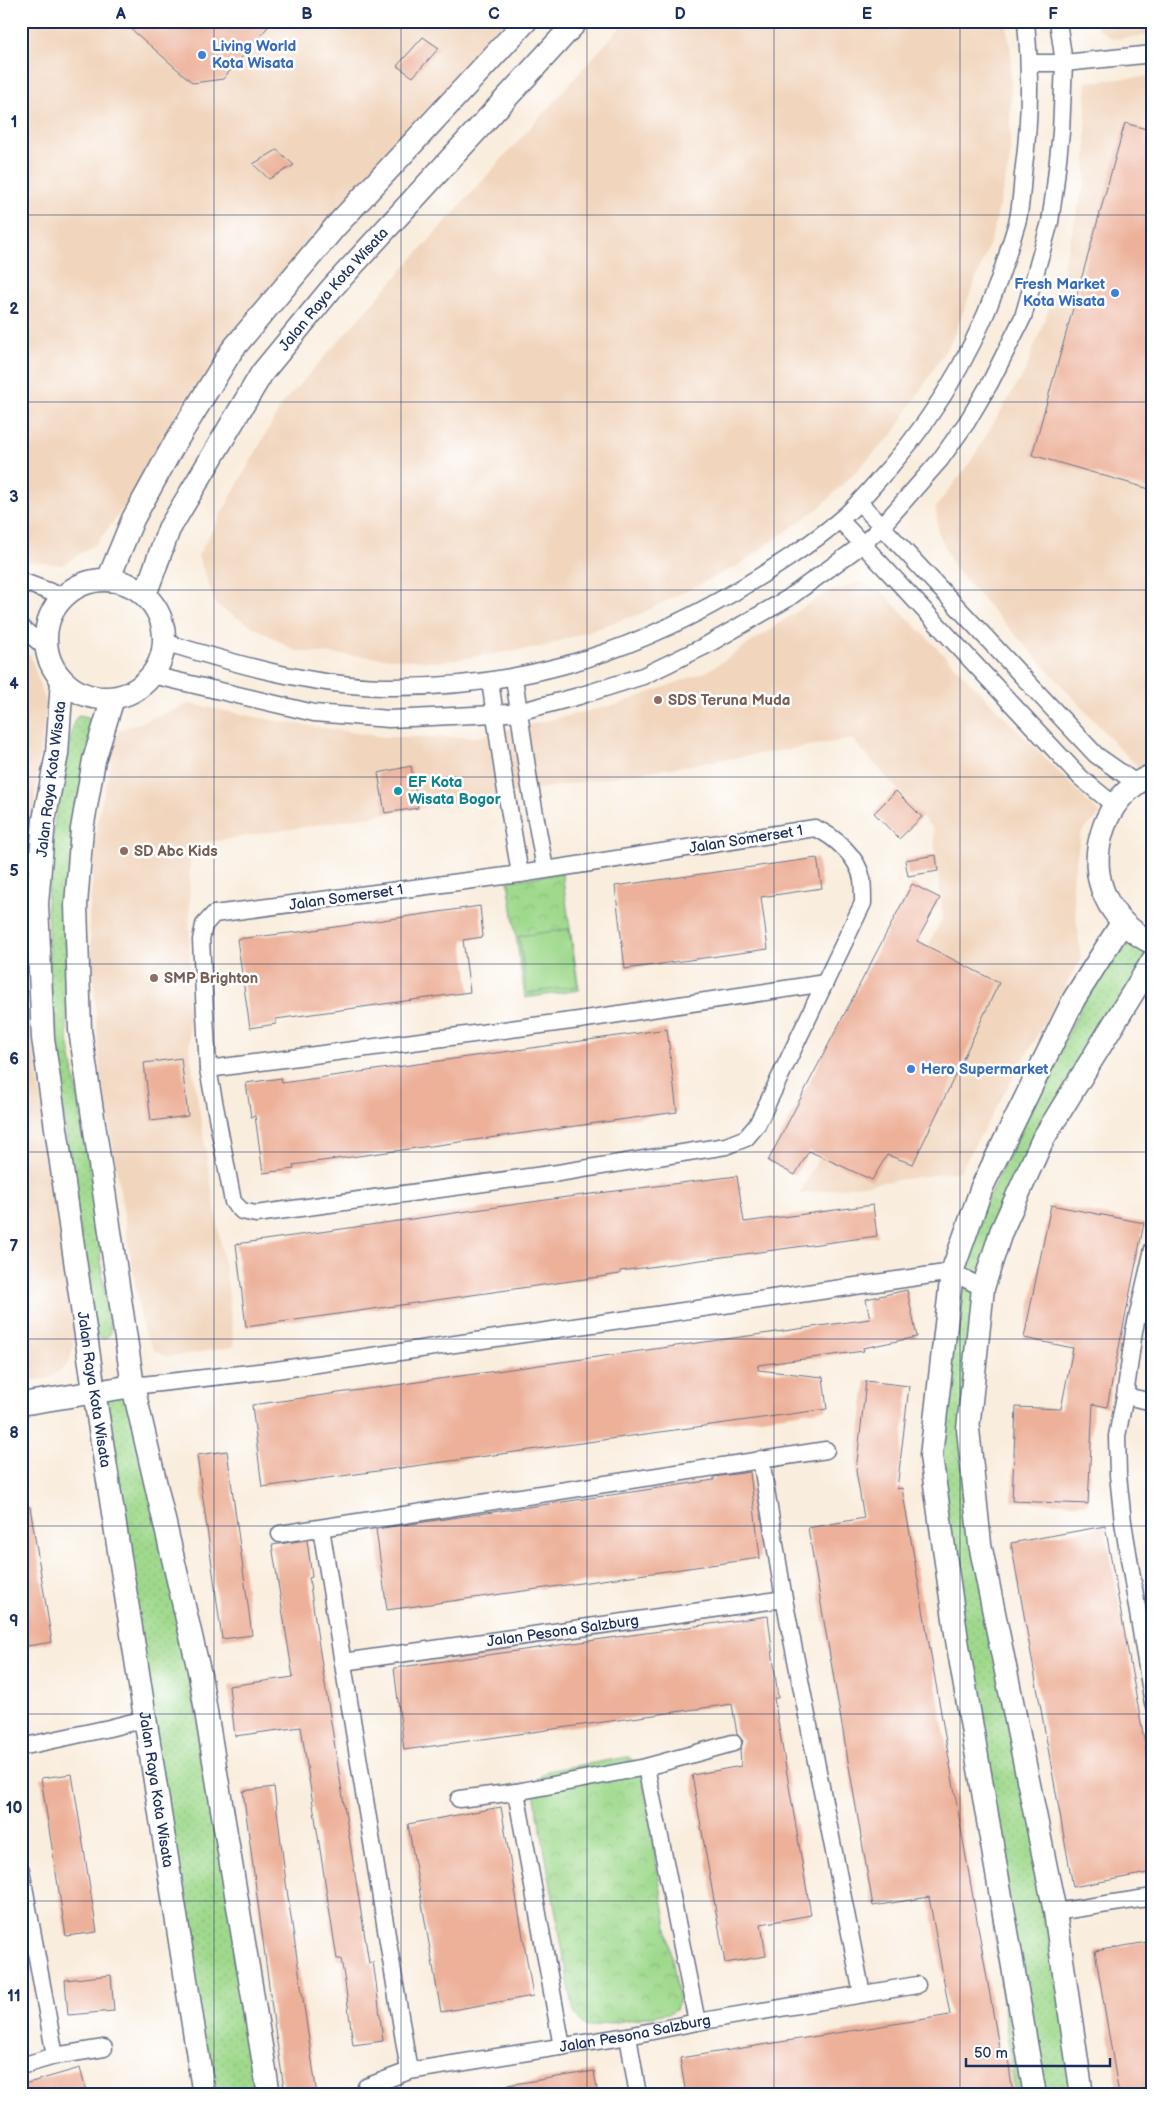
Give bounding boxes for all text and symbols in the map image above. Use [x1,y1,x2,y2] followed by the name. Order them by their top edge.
[115,5,126,24] text: A
[301,5,313,24] text: B
[488,5,500,24] text: C
[674,5,686,24] text: D
[862,5,872,24] text: E
[1048,5,1058,24] text: F
[212,37,296,73] place label: Living World Kota Wisata
[196,49,208,61] marker: Living World Kota Wisata
[11,113,17,132] text: 1
[275,224,393,355] street label: Jalan Raya Kota Wisata
[1014,275,1105,311] place label: Fresh Market Kota Wisata
[1109,287,1121,299] marker: Fresh Market Kota Wisata
[9,300,19,319] text: 2
[9,488,19,507] text: 3
[9,675,19,694] text: 4
[668,691,790,710] place label: SDS Teruna Muda
[652,694,664,706] marker: SDS Teruna Muda
[32,700,71,858] street label: Jalan Raya Kota Wisata
[408,773,502,809] place label: EF Kota Wisata Bogor
[392,785,404,797] marker: EF Kota Wisata Bogor
[688,821,804,858] street label: Jalan Somerset 1
[134,842,218,861] place label: SD Abc Kids
[118,845,130,857] marker: SD Abc Kids
[9,862,19,881] text: 5
[288,880,404,915] street label: Jalan Somerset 1
[164,969,258,988] place label: SMP Brighton
[148,972,160,984] marker: SMP Brighton
[9,1050,19,1069] text: 6
[921,1060,1048,1079] place label: Hero Supermarket
[905,1063,917,1075] marker: Hero Supermarket
[10,1237,19,1256] text: 7
[73,1310,115,1469] street label: Jalan Raya Kota Wisata
[9,1424,19,1443] text: 8
[486,1611,640,1651] street label: Jalan Pesona Salzburg
[9,1612,19,1631] text: 9
[134,1710,177,1869] street label: Jalan Raya Kota Wisata
[6,1799,22,1818] text: 10
[7,1987,21,2006] text: 11
[558,2011,712,2057] street label: Jalan Pesona Salzburg
[966,2036,1110,2068] scale bar
[974,2044,1008,2063] text: 50 m

